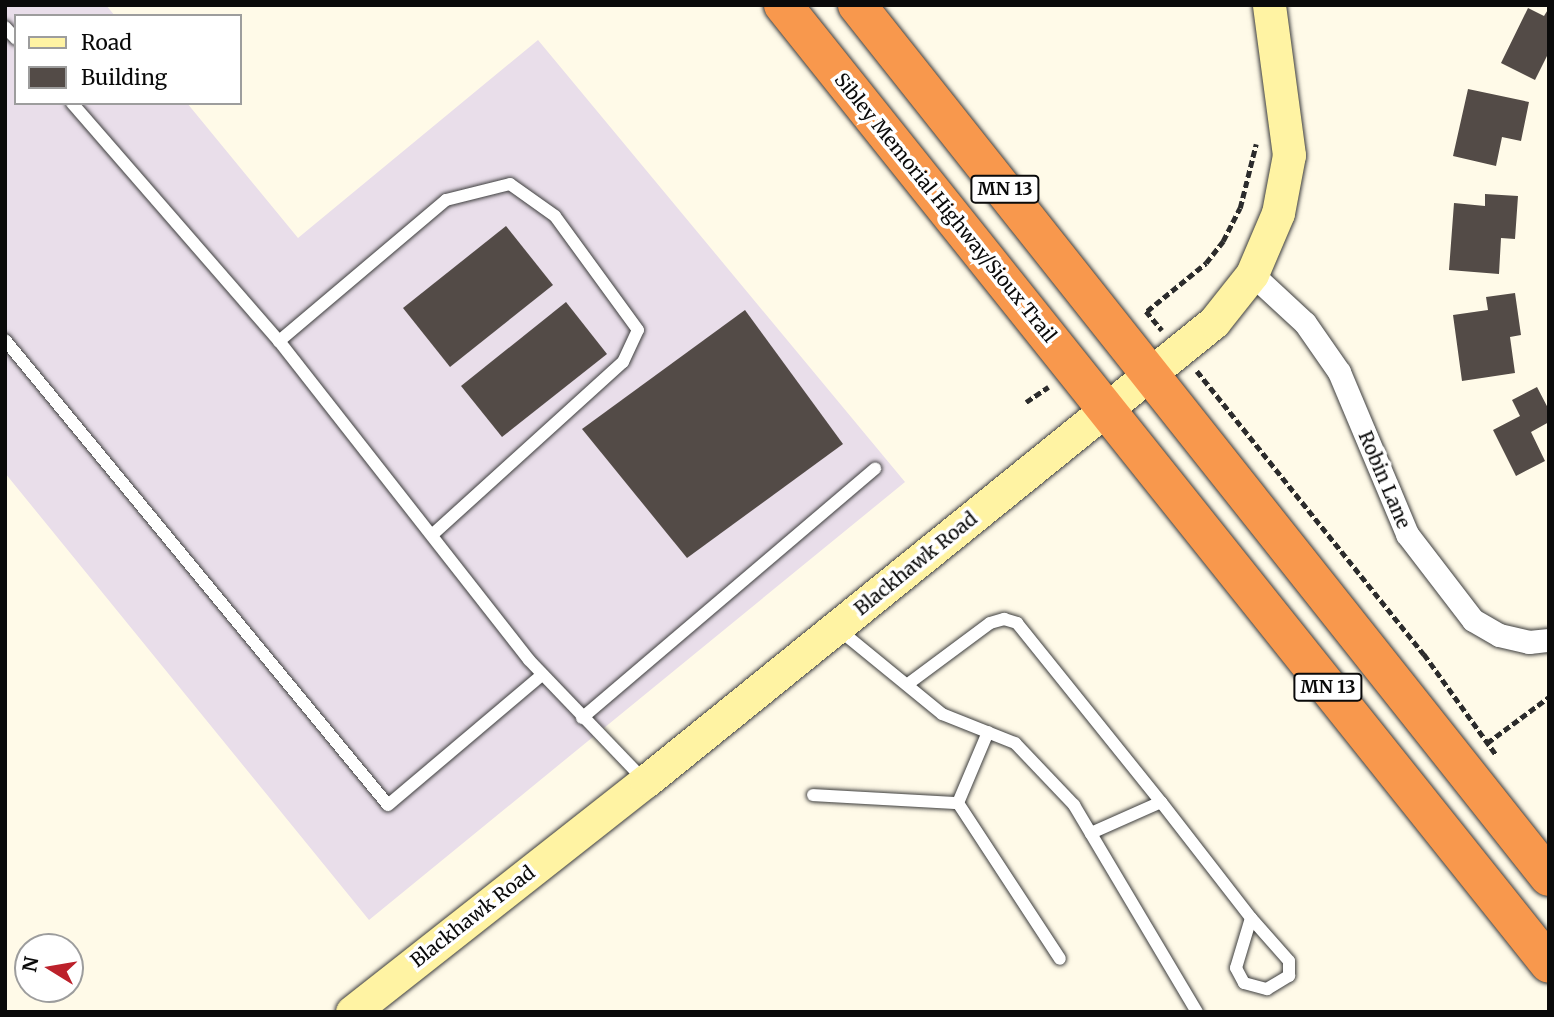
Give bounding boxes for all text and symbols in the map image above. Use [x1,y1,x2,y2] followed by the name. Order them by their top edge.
[14,14,242,105] legend
[81,29,132,56] text: Road
[81,64,167,91] text: Building
[829,69,1061,347] street label: Sibley Memorial Highway/Sioux Trail
[970,174,1040,204] road number: MN 13
[1353,428,1415,532] street label: Robin Lane
[850,508,982,620] street label: Blackhawk Road
[1293,672,1363,702] road number: MN 13
[406,861,540,973] street label: Blackhawk Road
[14,933,84,1003] north arrow
[17,955,44,974] text: N

